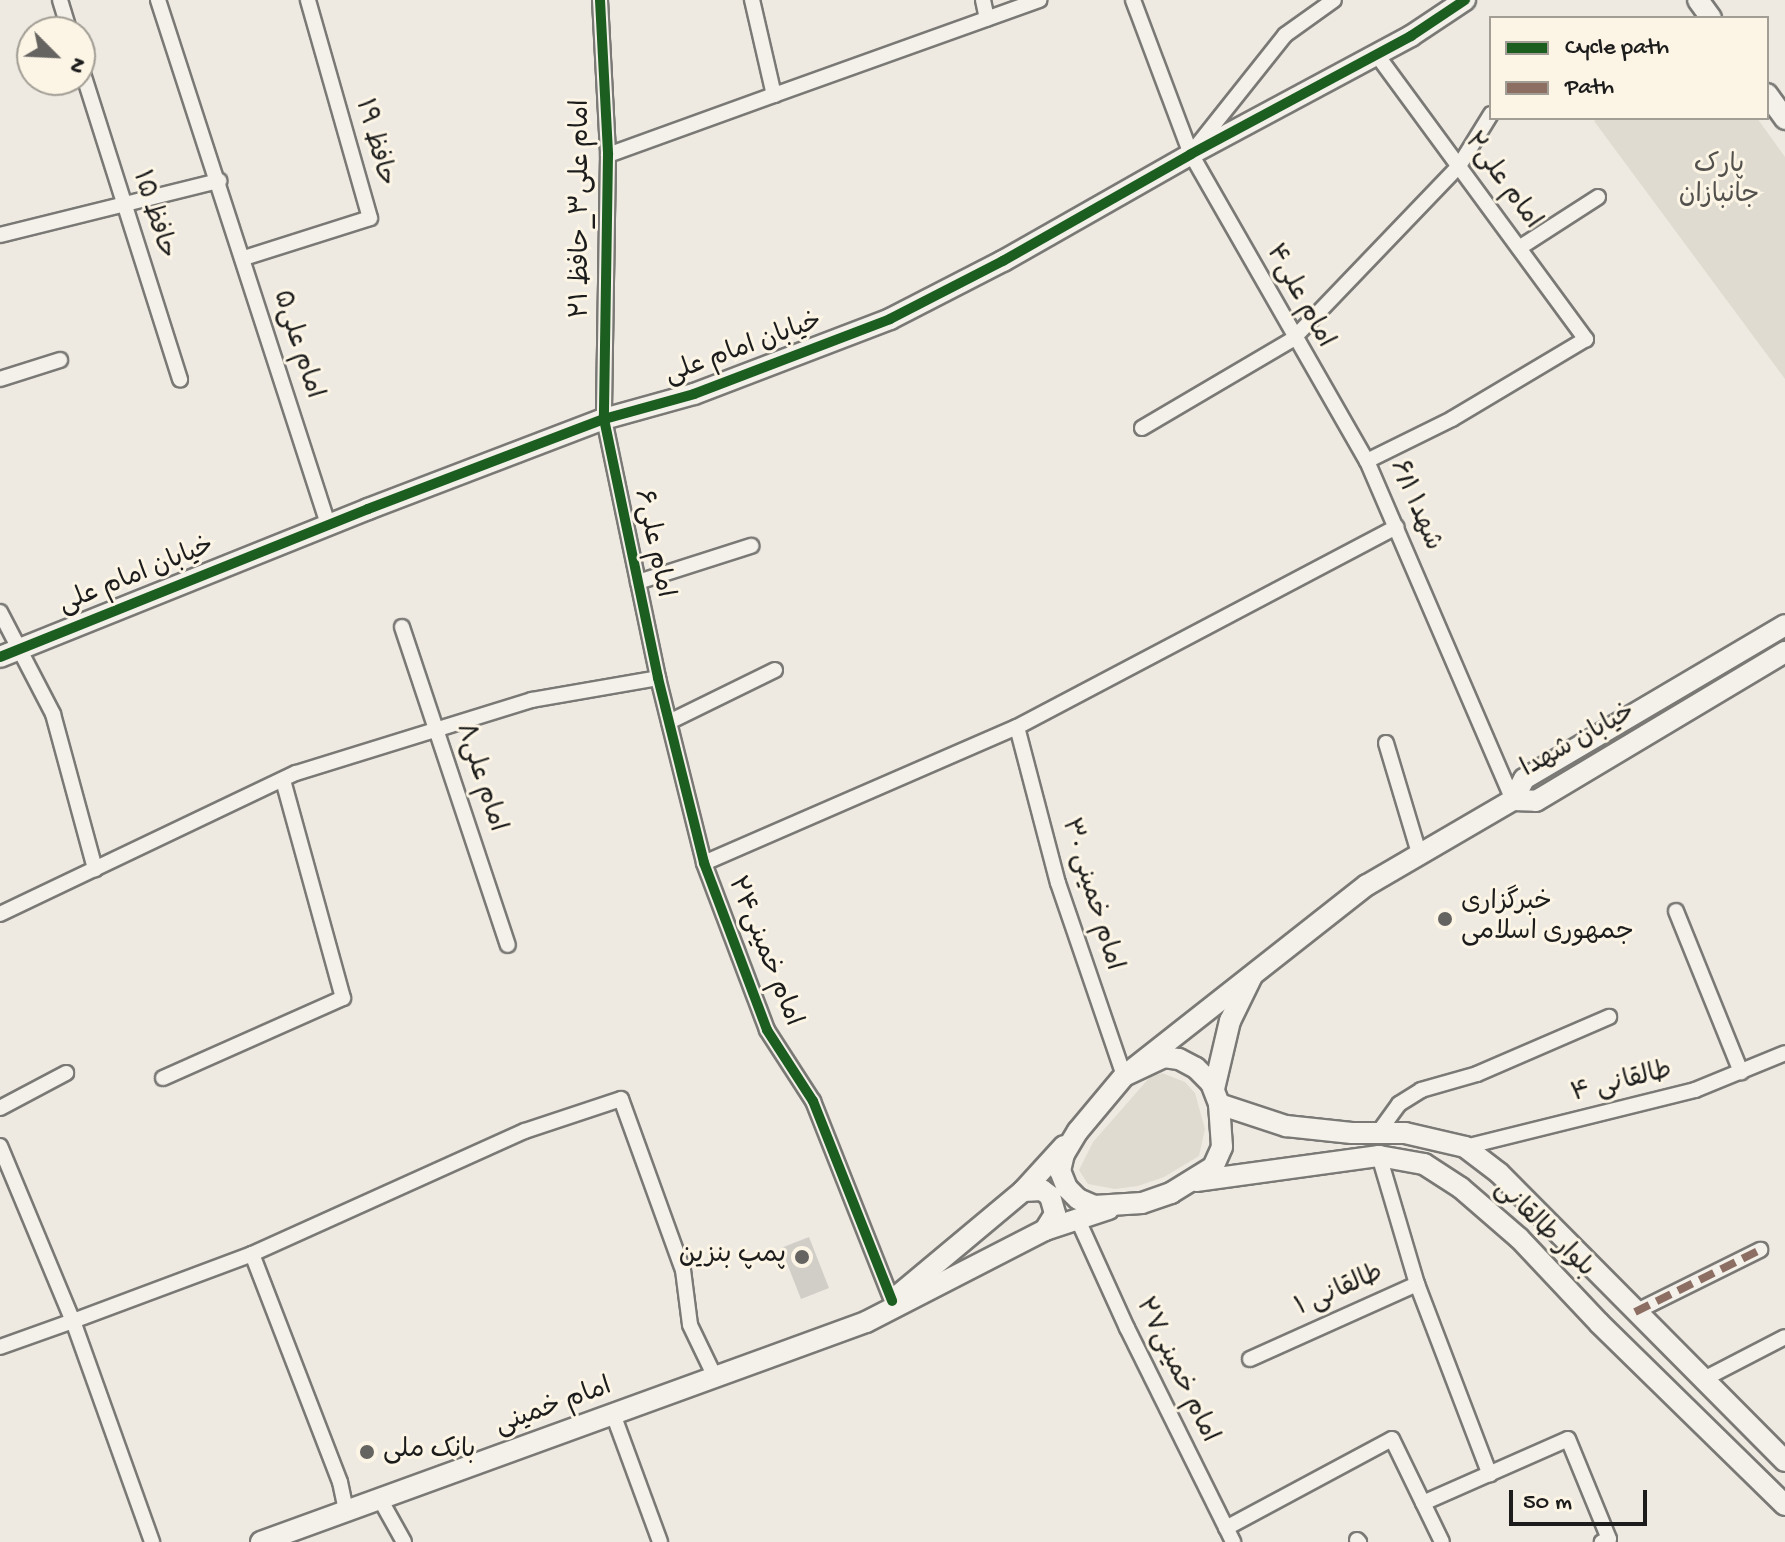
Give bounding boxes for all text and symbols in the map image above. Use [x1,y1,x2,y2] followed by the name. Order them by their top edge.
[16,16,96,96] north arrow
[1489,16,1769,120] legend
[1565,34,1669,63] text: Cycle path
[61,53,91,77] text: N
[1565,74,1614,103] text: Path
[346,96,400,190] street label: حافظ ۱۹
[567,99,599,319] street label: امام علی۳_حافظ ۲۱
[1456,128,1546,236] street label: امام علی۲
[1679,151,1759,212] park label: پارک جانبازان
[123,167,181,263] street label: حافظ ۱۵
[1257,240,1339,354] street label: امام علی۴
[264,287,328,403] street label: امام علی۵
[661,307,827,393] street label: خیابان امام علی
[1381,456,1447,556] street label: شهد۱ ۶/۱
[625,487,679,601] street label: امام علی۶
[55,532,219,622] street label: خیابان امام علی
[1517,698,1641,786] street label: خیابان شهدا
[447,720,511,836] street label: امام علی۸
[1052,815,1128,975] street label: امام خمینی ۳۰
[719,873,807,1031] street label: امام خمینی۲۴
[1461,888,1634,950] place label: خبرگزاری جمهوری اسلامی
[1436,910,1454,928] marker: خبرگزاری جمهوری اسلامی
[1568,1056,1676,1112] street label: طالقانی ۴
[1486,1175,1600,1285] street label: بلوار طالقانی
[679,1241,786,1273] place label: پمپ بنزین
[793,1248,811,1266] marker: پمپ بنزین
[1291,1259,1389,1325] street label: طالقانی ۱
[1126,1293,1224,1449] street label: امام خمینی۲۷
[492,1373,616,1443] street label: امام خمینی
[383,1436,476,1468] place label: بانک ملی
[358,1443,376,1461] marker: بانک ملی
[1513,1474,1651,1524] scale bar
[1523,1489,1572,1518] text: 50 m

